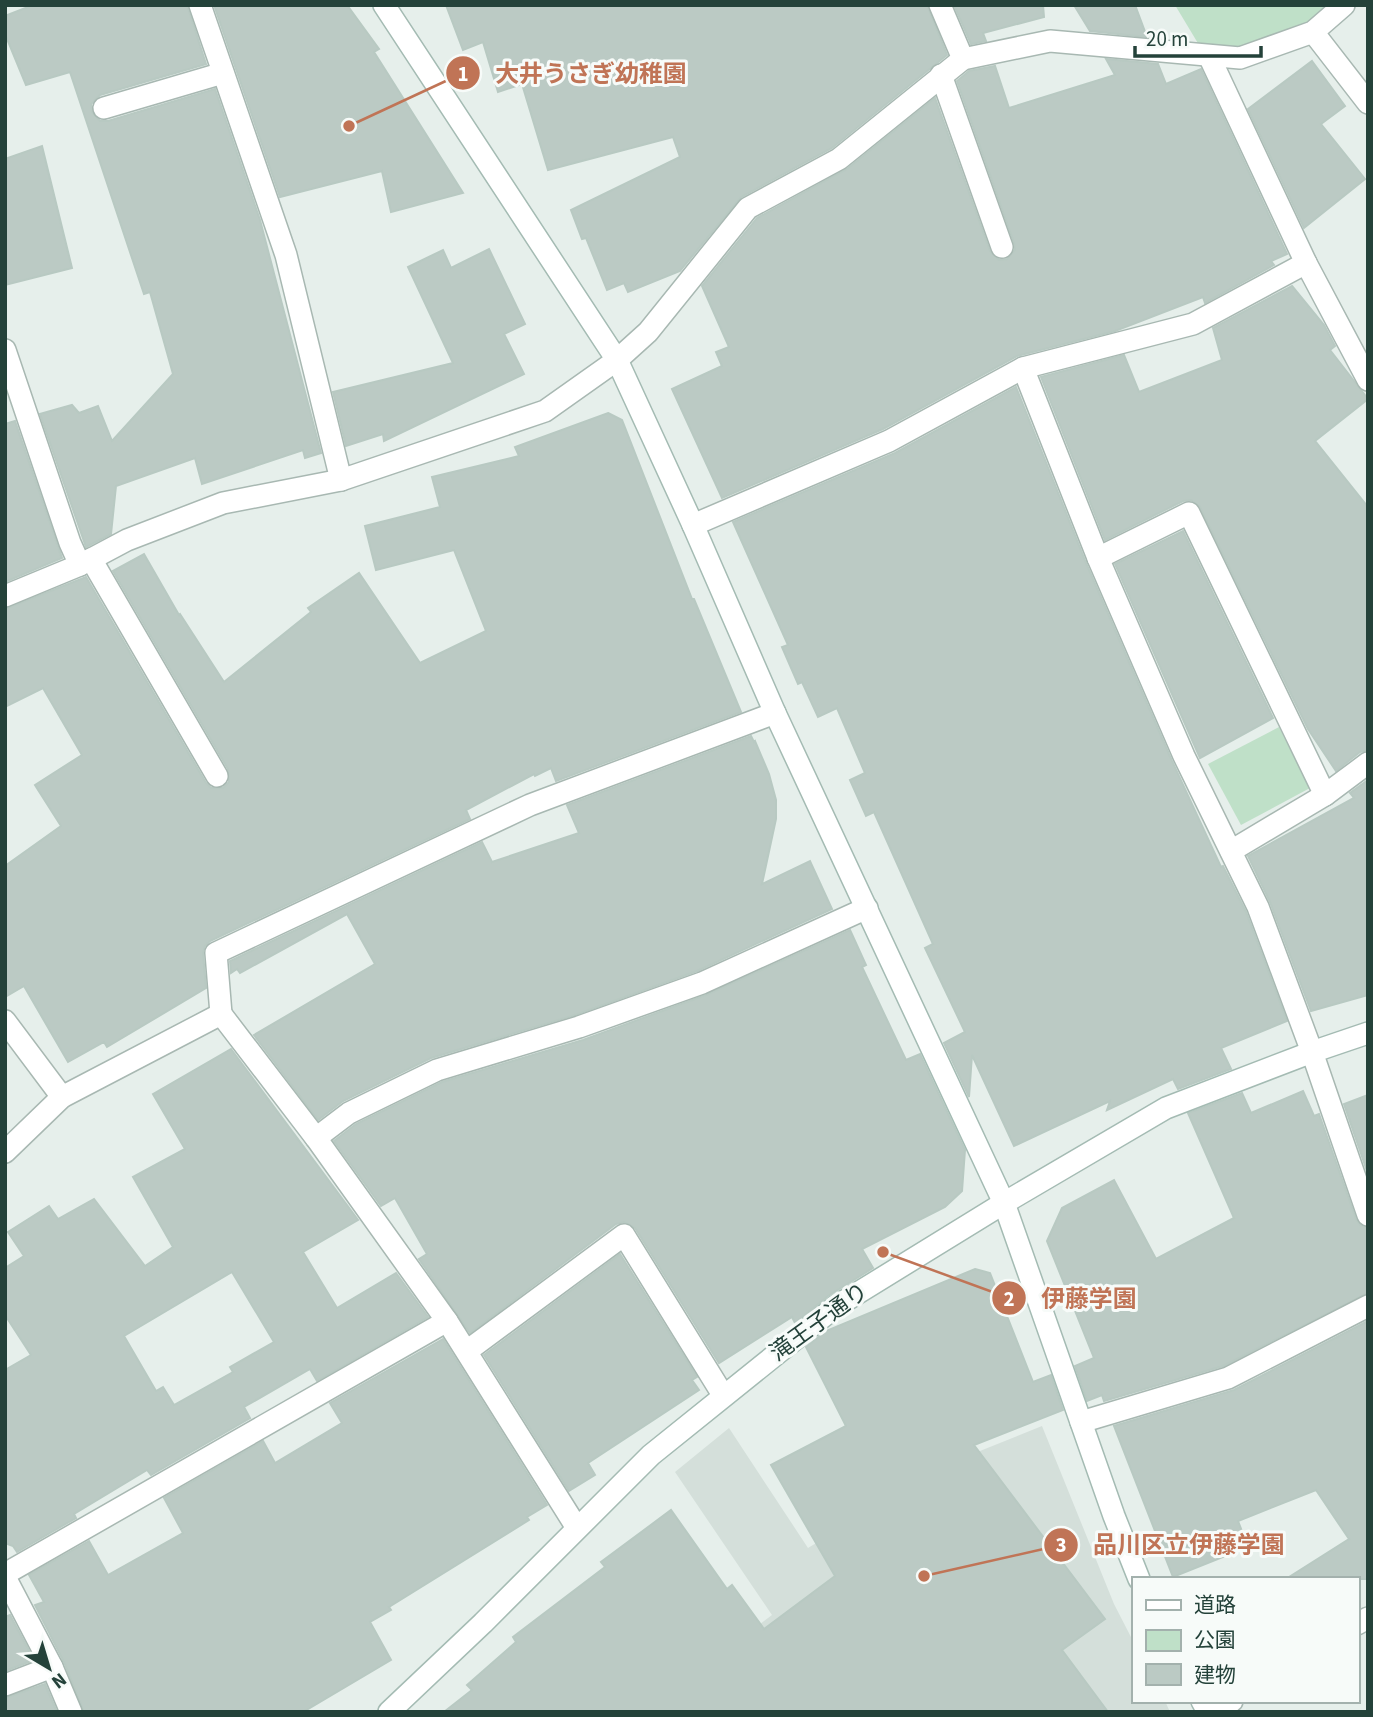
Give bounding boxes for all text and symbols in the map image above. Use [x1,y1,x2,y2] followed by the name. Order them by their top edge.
[1135,14,1261,58] scale bar
[1146,24,1188,54] text: 20 m
[446,51,701,96] callout: 大井うさぎ幼稚園
[495,57,687,92] text: 大井うさぎ幼稚園
[457,59,469,89] text: 1
[763,1275,875,1369] street label: 滝王子通り
[992,1276,1151,1321] callout: 伊藤学園
[1041,1282,1137,1317] text: 伊藤学園
[1003,1284,1015,1314] text: 2
[1044,1523,1299,1568] callout: 品川区立伊藤学園
[1093,1528,1285,1563] text: 品川区立伊藤学園
[1055,1530,1067,1560] text: 3
[1132,1577,1359,1703] legend
[1194,1590,1236,1620] text: 道路
[1194,1625,1236,1655] text: 公園
[14,1633,84,1703] north arrow
[1194,1660,1236,1690] text: 建物
[45,1666,72,1695] text: N

